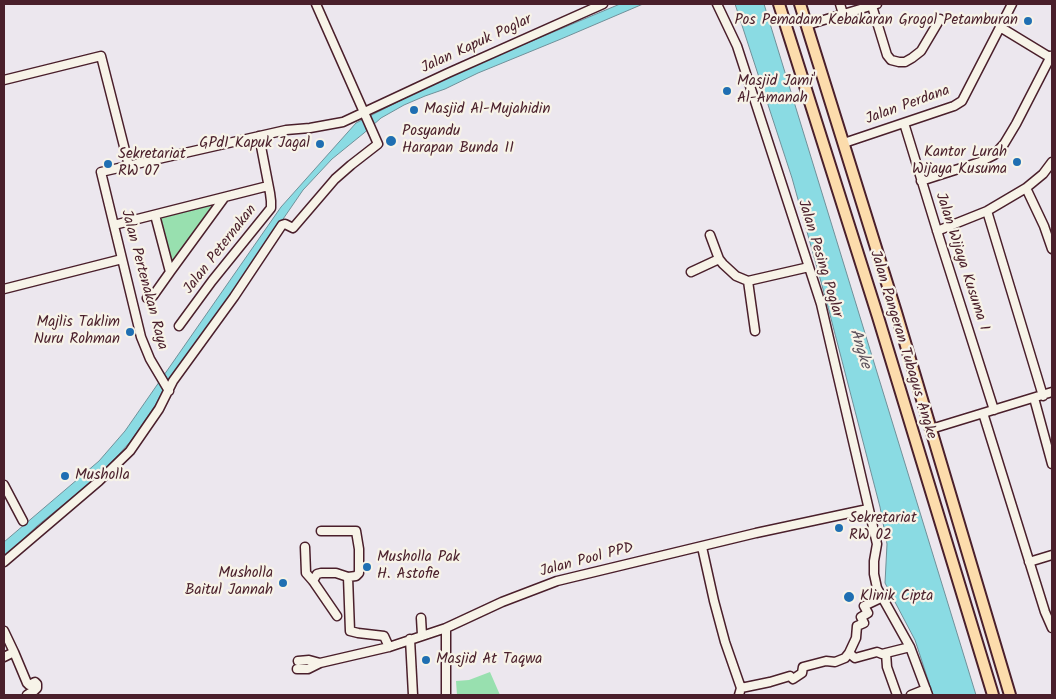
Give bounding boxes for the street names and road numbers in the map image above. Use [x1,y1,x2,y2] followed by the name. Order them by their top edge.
[419,12,535,78] street label: Jalan Kapuk Poglar
[863,82,953,130] street label: Jalan Perdana
[930,191,992,333] street label: Jalan Wijaya Kusuma I
[792,198,846,320] street label: Jalan Pesing Poglar
[181,202,261,298] street label: Jalan Peternakan
[116,208,170,352] street label: Jalan Pertenakan Raya
[865,248,939,442] street label: Jalan Pangeran Tubagus Angke
[538,540,636,582] street label: Jalan Pool PPD

